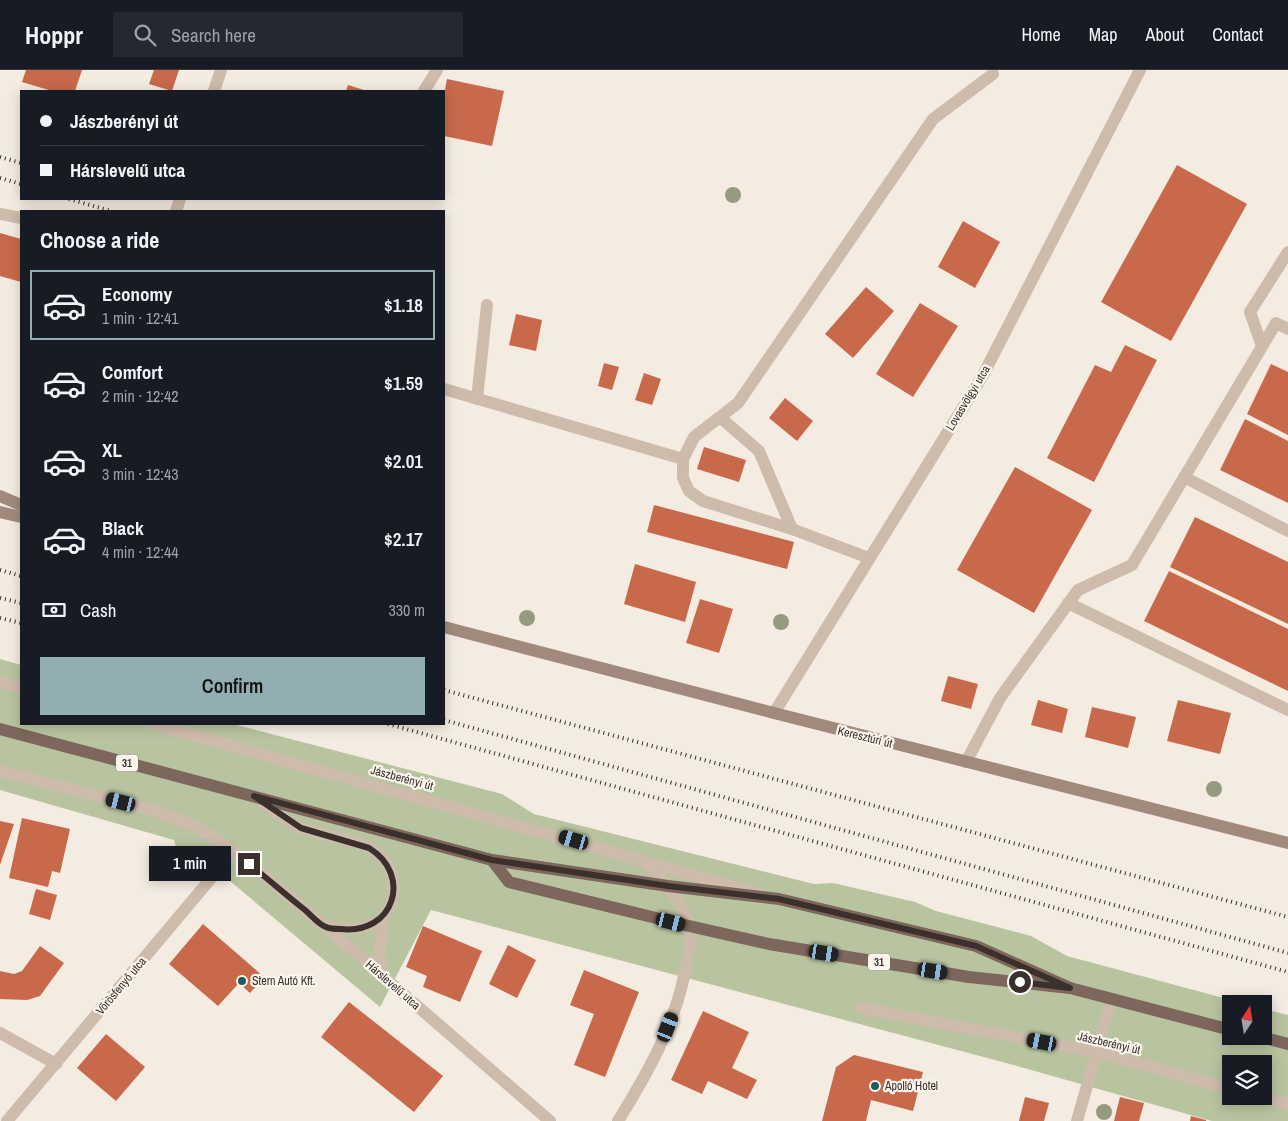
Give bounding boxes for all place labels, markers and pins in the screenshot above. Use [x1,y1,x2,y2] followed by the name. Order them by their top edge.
[252,973,315,989] place label: Stern Autó Kft.
[236,975,248,987] marker: Stern Autó Kft.
[884,1078,938,1094] place label: Apolló Hotel
[869,1080,881,1092] marker: Apolló Hotel

